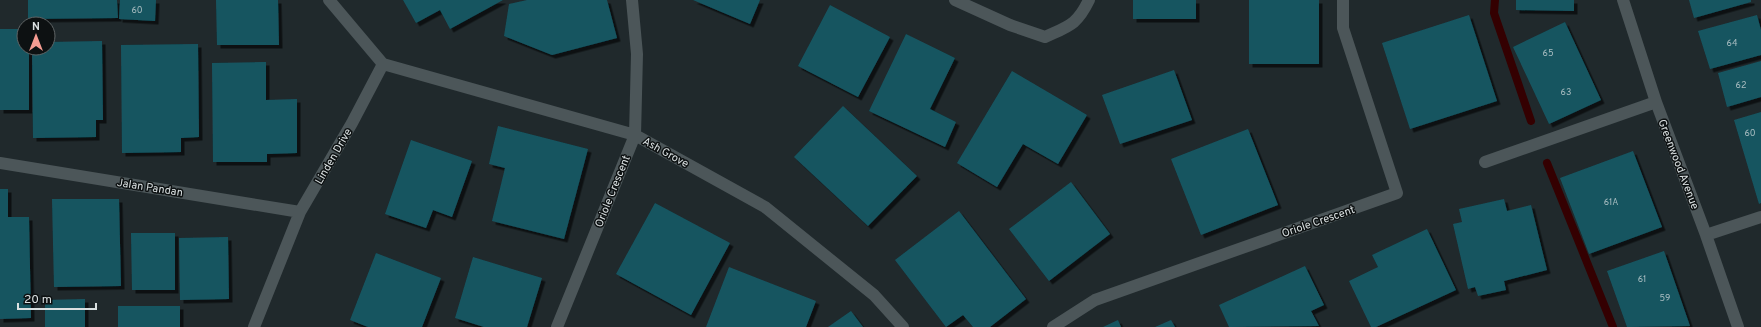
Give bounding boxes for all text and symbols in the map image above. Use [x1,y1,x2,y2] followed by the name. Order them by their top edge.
[131,5,143,16] house number: 60
[16,16,56,56] north arrow
[32,20,40,34] text: N
[1727,38,1738,49] house number: 64
[1543,48,1553,59] house number: 65
[1736,80,1746,91] house number: 62
[1561,87,1571,98] house number: 63
[1654,117,1702,211] street label: Greenwood Avenue
[312,126,356,187] street label: Linden Drive
[1744,128,1756,139] house number: 60
[640,135,691,171] street label: Ash Grove
[592,153,634,229] street label: Oriole Crescent
[116,176,184,200] street label: Jalan Pandan
[1604,197,1618,208] house number: 61A
[1280,203,1357,241] street label: Oriole Crescent
[1638,274,1646,285] house number: 61
[18,285,96,311] scale bar
[24,292,52,308] text: 20 m
[1660,293,1670,304] house number: 59

